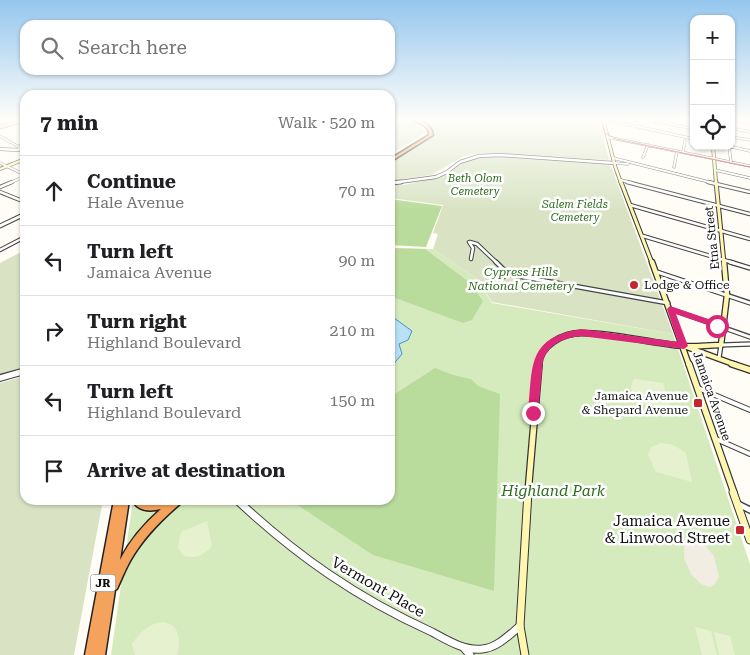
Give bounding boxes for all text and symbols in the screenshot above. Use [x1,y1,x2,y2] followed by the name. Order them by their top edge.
[690,15,735,150] map controls
[690,15,735,60] button: +
[20,20,395,75] search box
[38,34,66,62] icon: search
[78,36,187,59] text: Search here
[690,60,735,105] button: −
[690,105,735,150] button: locate
[40,111,98,135] text: 7 min
[278,113,375,132] text: Walk · 520 m
[87,170,176,193] text: Continue
[447,172,503,198] park label: Beth Olom Cemetery
[40,177,68,205] icon: ahead
[338,181,375,200] text: 70 m
[87,193,184,212] text: Hale Avenue
[541,198,608,224] park label: Salem Fields Cemetery
[702,205,722,270] street label: Etna Street
[87,240,173,263] text: Turn left
[40,247,68,275] icon: left
[338,251,375,270] text: 90 m
[87,263,212,282] text: Jamaica Avenue
[467,265,575,293] park label: Cypress Hills National Cemetery
[644,278,730,292] place label: Lodge & Office
[628,279,640,291] marker: Lodge & Office
[87,310,187,333] text: Turn right
[706,315,729,338] route start
[40,317,68,345] icon: right
[329,321,375,340] text: 210 m
[87,333,241,352] text: Highland Boulevard
[690,350,734,443] street label: Jamaica Avenue
[87,380,173,403] text: Turn left
[40,387,68,415] icon: left
[581,389,688,417] place label: Jamaica Avenue & Shepard Avenue
[329,391,375,410] text: 150 m
[692,397,704,409] marker: Jamaica Avenue & Shepard Avenue
[522,402,545,425] route end
[87,403,241,422] text: Highland Boulevard
[40,457,68,485] icon: arrive
[87,459,285,482] text: Arrive at destination
[500,482,606,500] park label: Highland Park
[605,512,730,547] place label: Jamaica Avenue & Linwood Street
[734,524,746,536] marker: Jamaica Avenue & Linwood Street
[328,553,428,621] street label: Vermont Place
[90,574,116,592] road number: JR

